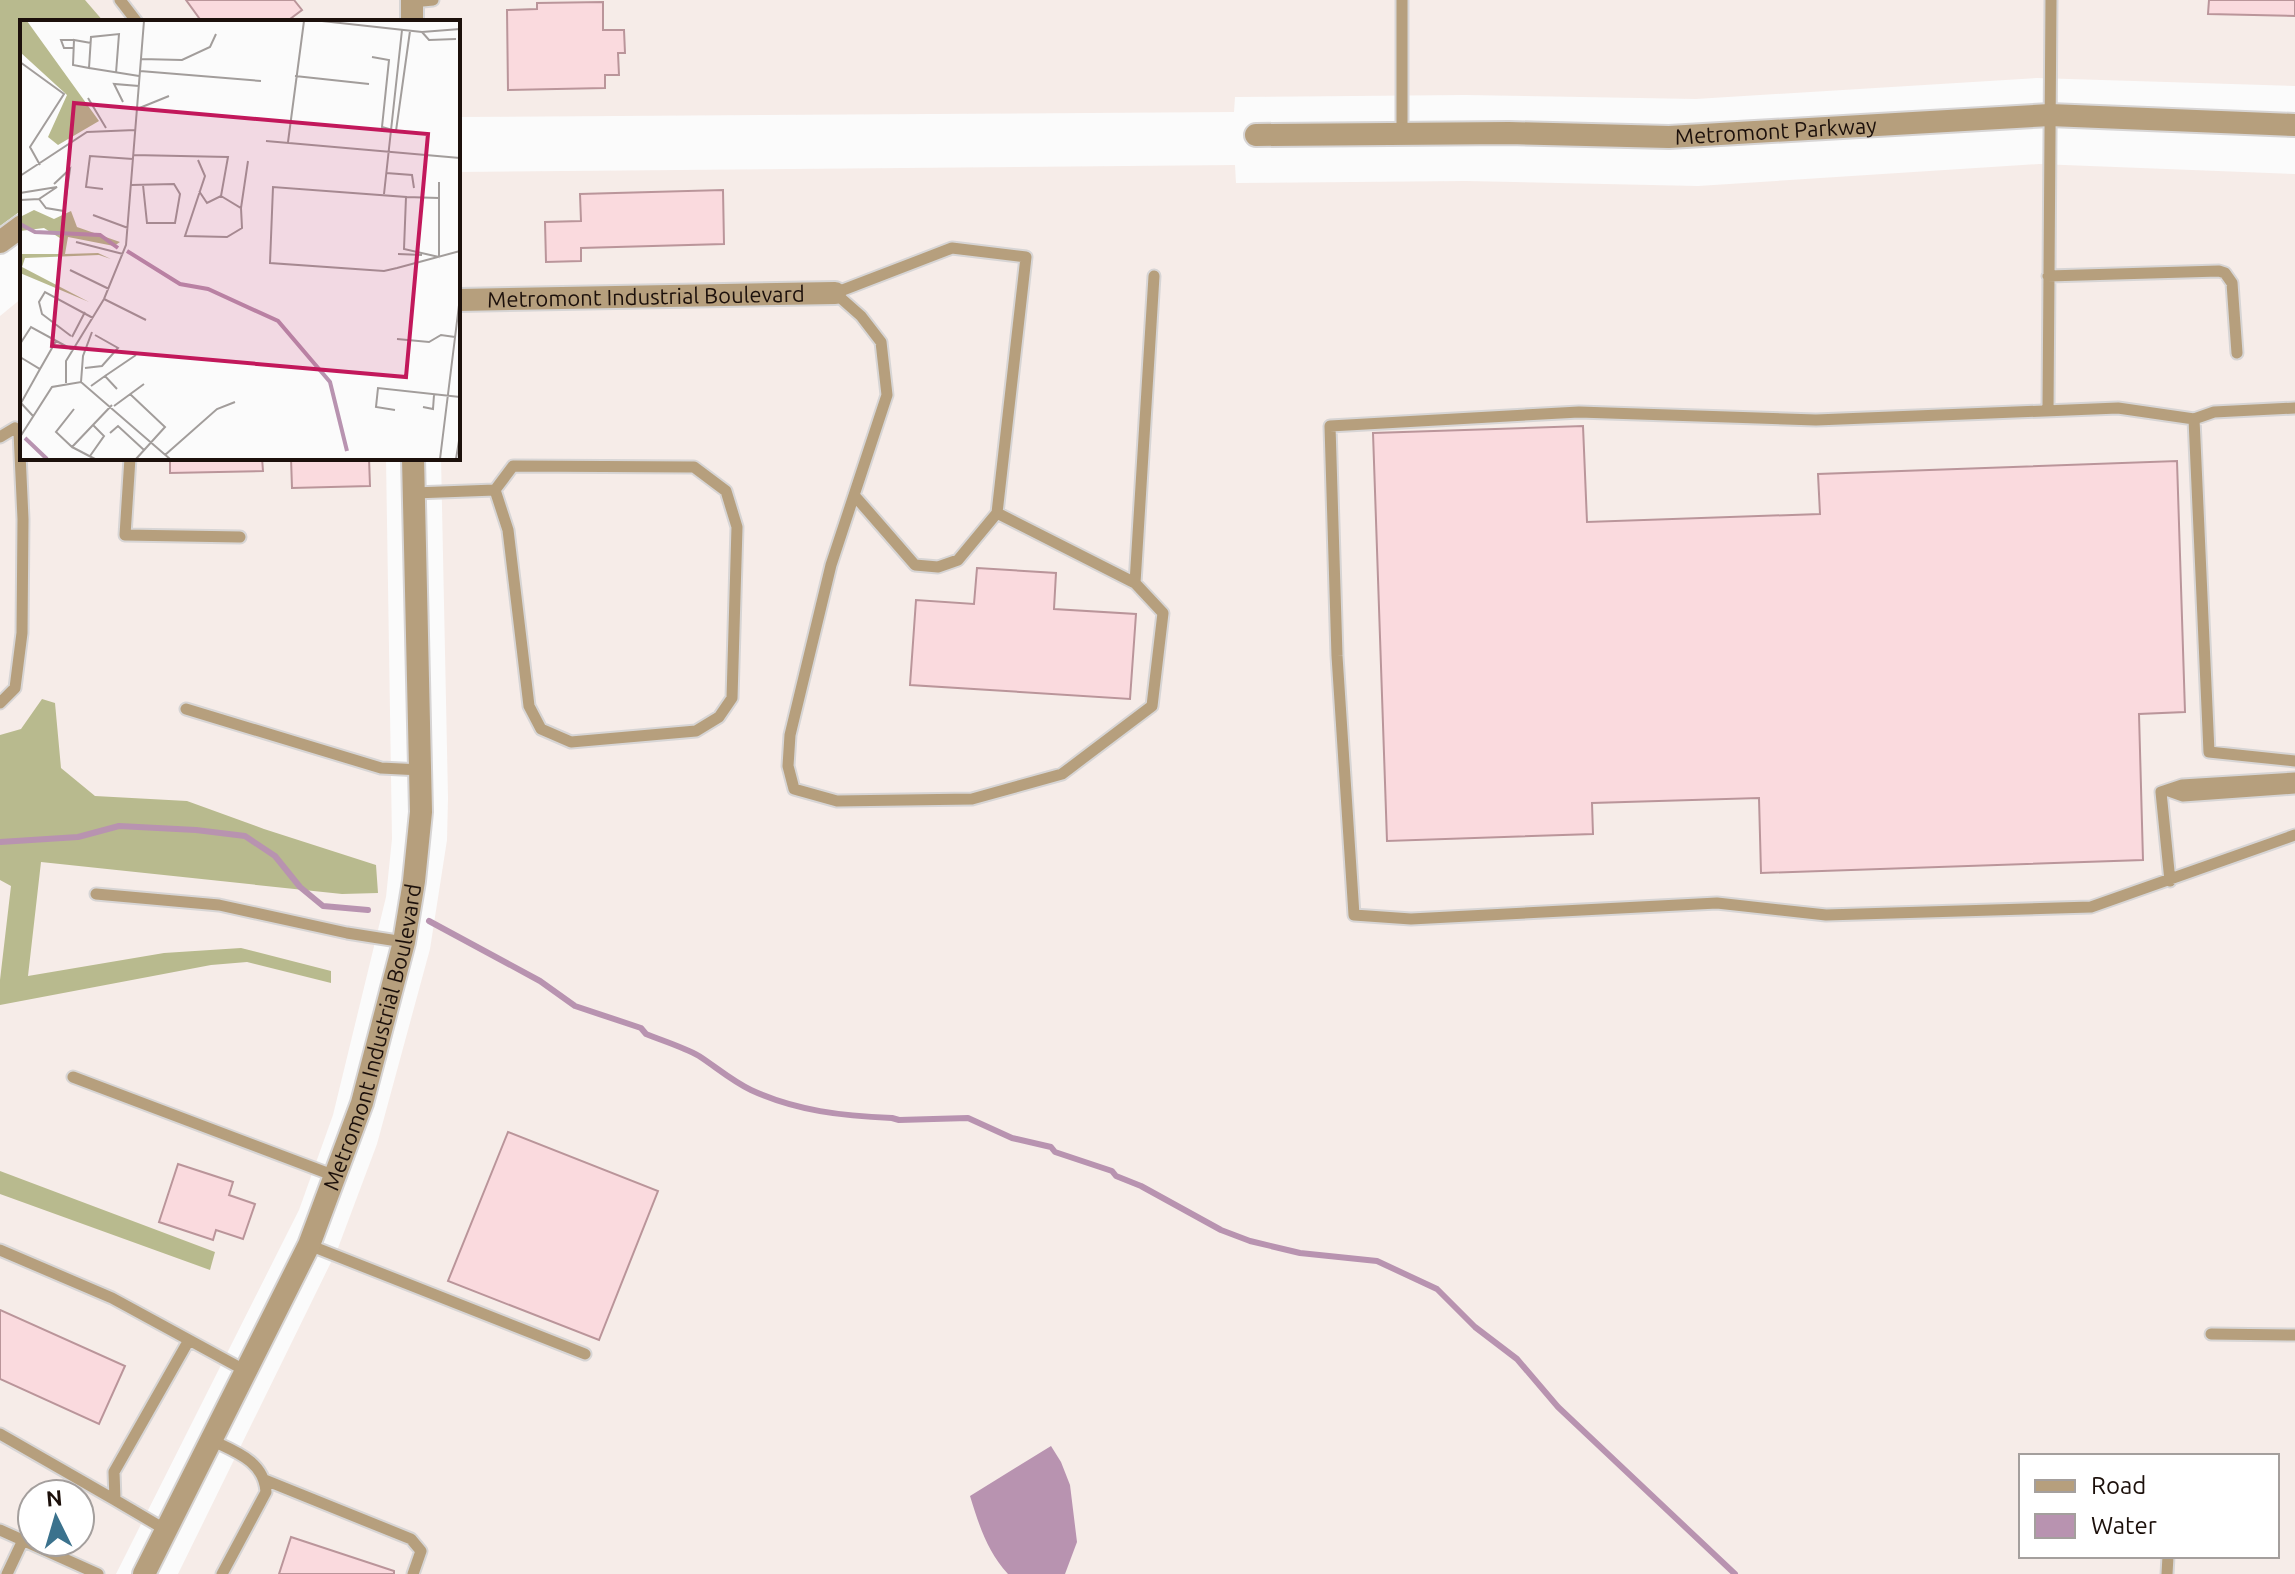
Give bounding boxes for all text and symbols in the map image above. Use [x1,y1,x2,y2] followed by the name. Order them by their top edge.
[20,20,460,460] inset map
[1674,112,1878,149] street label: Metromont Parkway
[487,281,805,311] street label: Metromont Industrial Boulevard
[318,882,425,1194] street label: Metromont Industrial Boulevard
[2019,1454,2279,1558] legend
[2091,1472,2146,1499] text: Road
[16,1478,96,1558] north arrow
[45,1484,63,1511] text: N
[2091,1512,2157,1539] text: Water

